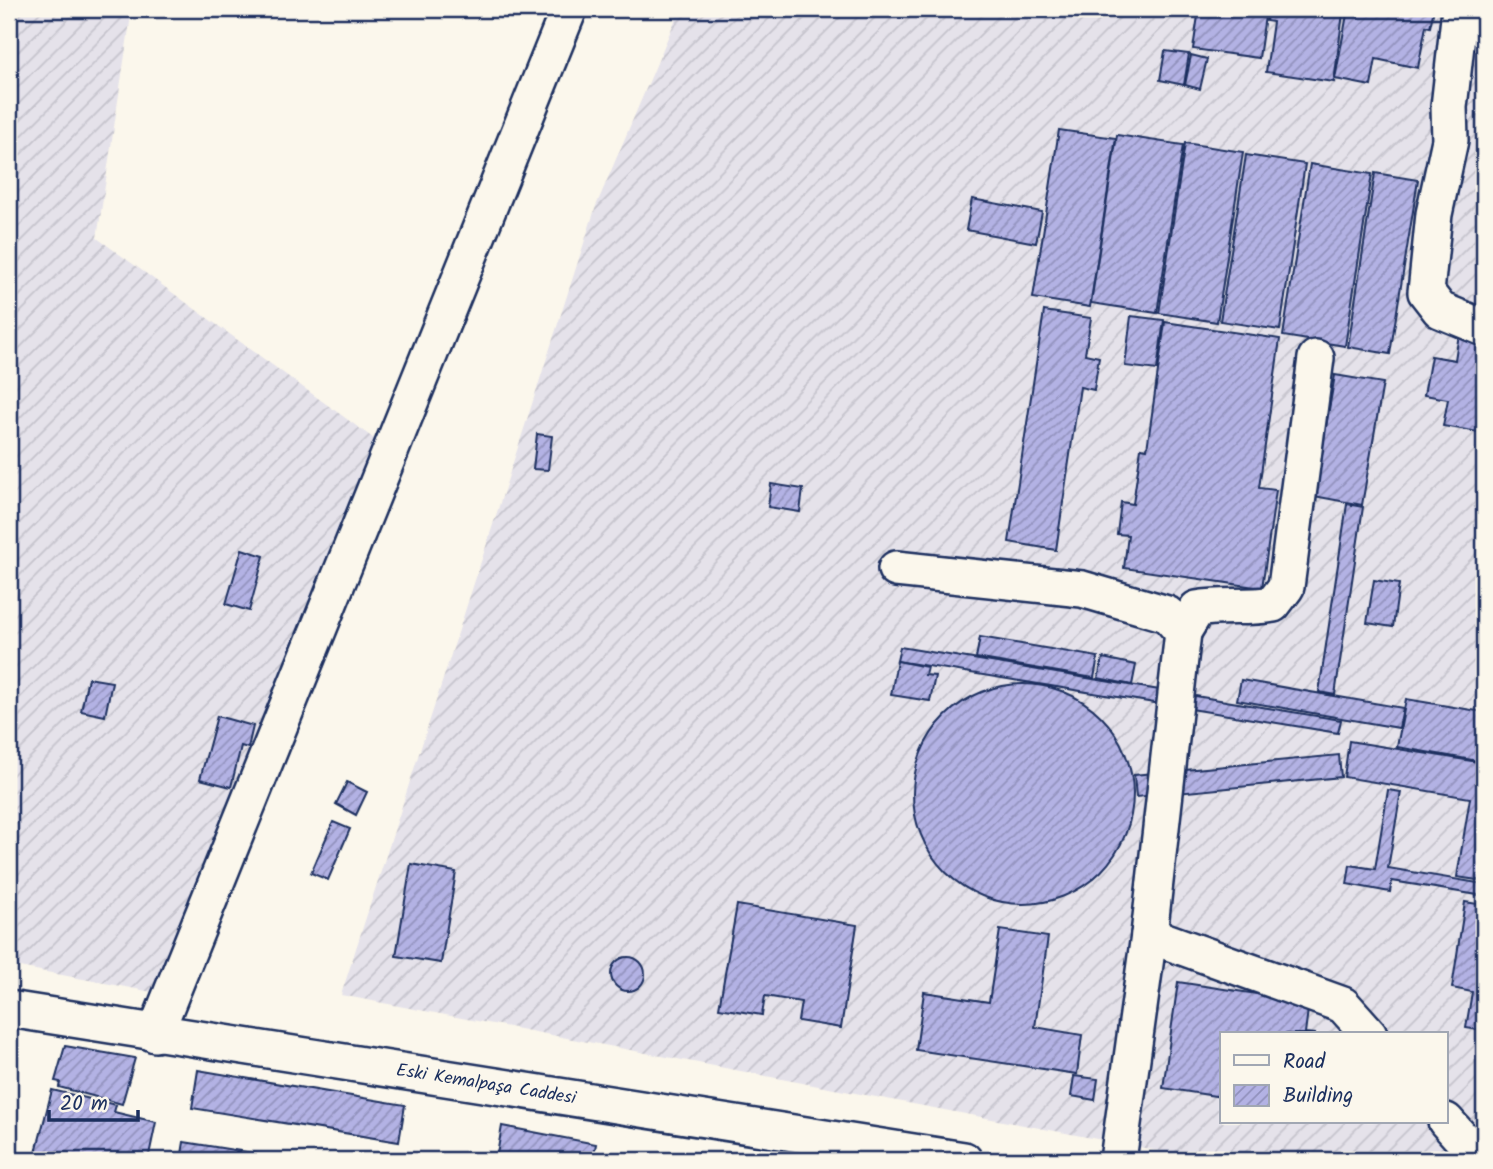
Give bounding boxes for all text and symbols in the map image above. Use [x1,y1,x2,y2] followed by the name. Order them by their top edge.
[1220,1032,1448,1124] legend
[1283,1046,1326,1079] text: Road
[394,1056,579,1113] street label: Eski Kemalpaşa Caddesi
[49,1078,138,1122] scale bar
[1283,1080,1353,1113] text: Building
[60,1088,108,1121] text: 20 m

